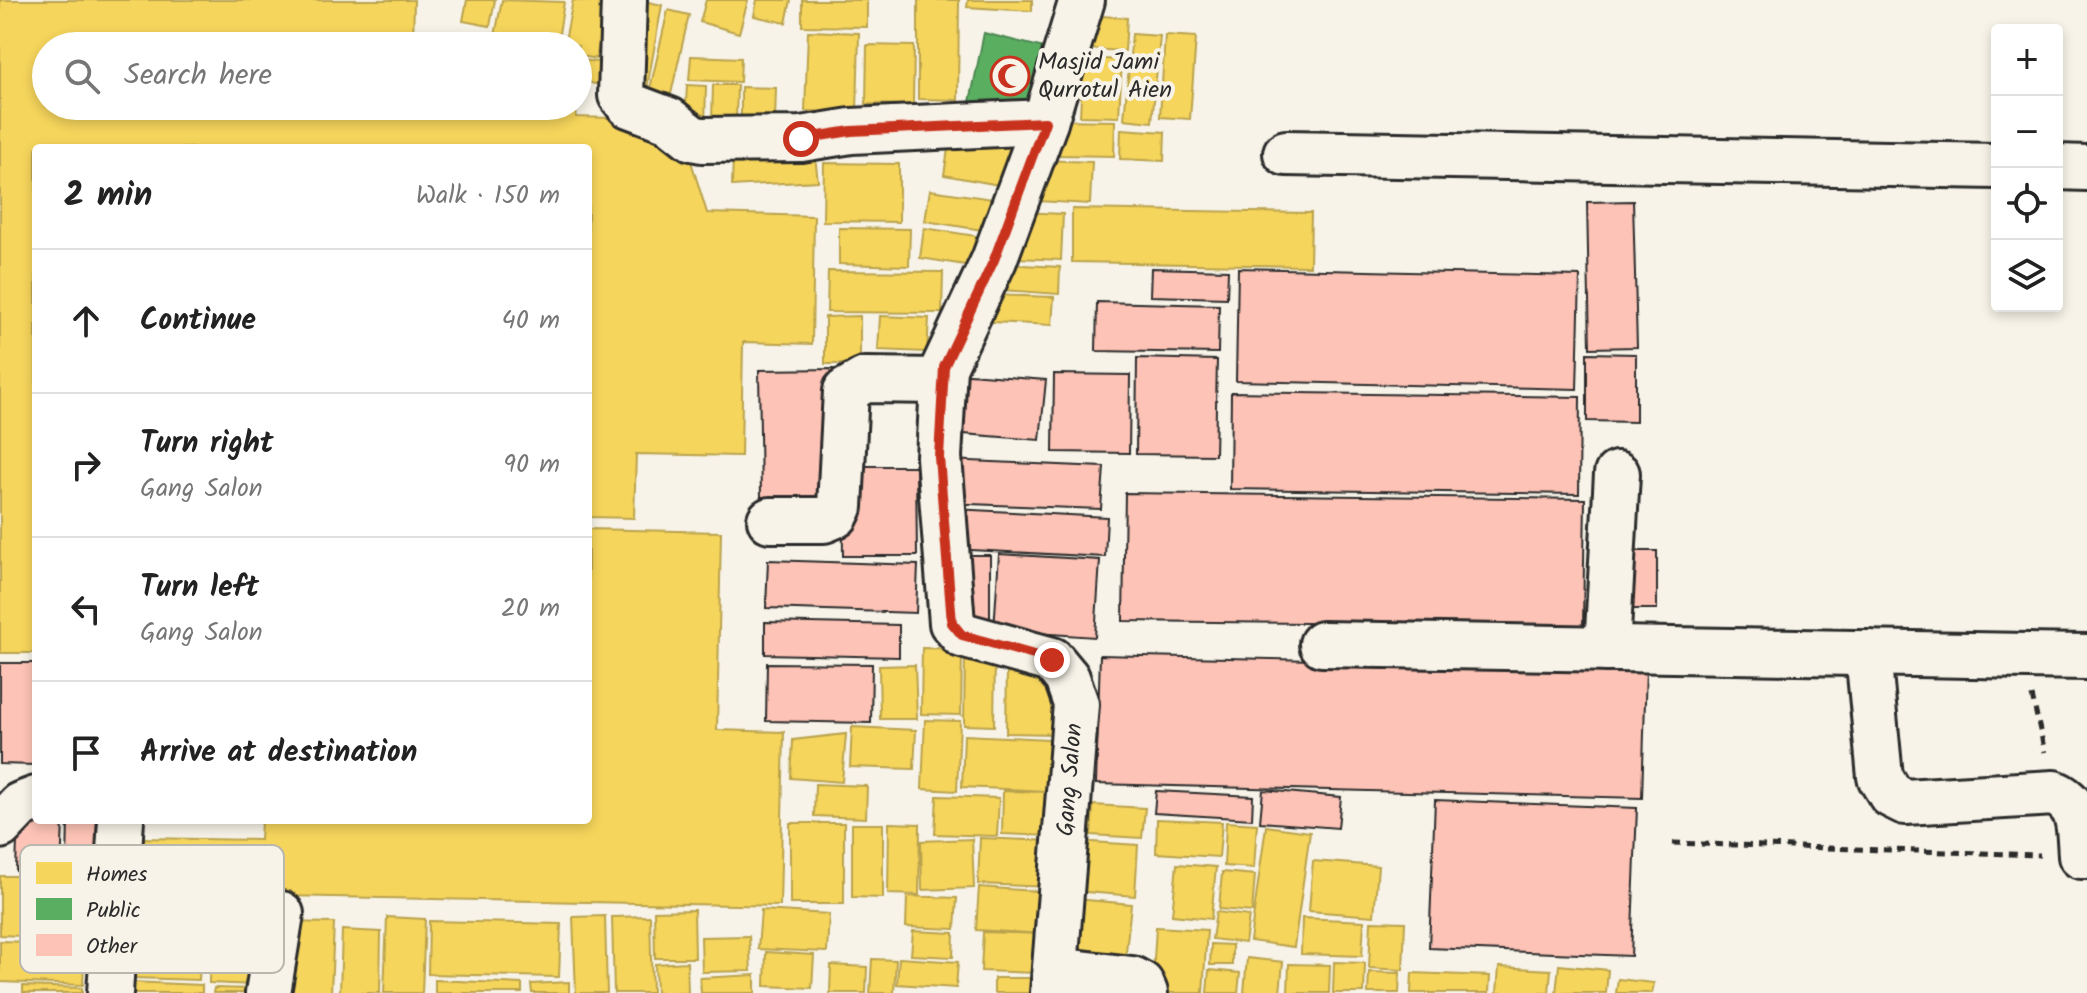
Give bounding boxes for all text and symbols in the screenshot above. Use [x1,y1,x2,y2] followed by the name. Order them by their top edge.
[1991,24,2063,312] map controls
[1991,24,2063,96] button: +
[32,32,592,120] search box
[1038,43,1172,110] place label: Masjid Jami Qurrotul Aien
[124,52,272,100] text: Search here
[60,54,104,98] icon: search
[989,55,1031,97] mosque icon: Masjid Jami Qurrotul Aien
[1991,96,2063,168] button: −
[783,121,819,157] route start
[1991,168,2063,240] button: locate
[64,169,152,223] text: 2 min
[416,175,560,217] text: Walk · 150 m
[1991,240,2063,312] button: layers
[140,297,256,345] text: Continue
[64,299,108,343] icon: ahead
[502,300,560,342] text: 40 m
[140,420,273,468] text: Turn right
[64,443,108,487] icon: right
[503,444,560,486] text: 90 m
[140,468,263,510] text: Gang Salon
[140,564,259,612] text: Turn left
[64,587,108,631] icon: left
[501,588,560,630] text: 20 m
[140,612,263,654] text: Gang Salon
[1034,642,1070,678] route end
[1046,722,1094,838] street label: Gang Salon
[140,729,417,777] text: Arrive at destination
[64,731,108,775] icon: arrive
[20,845,284,973] legend
[86,858,148,893] text: Homes
[86,894,141,929] text: Public
[86,930,139,965] text: Other

